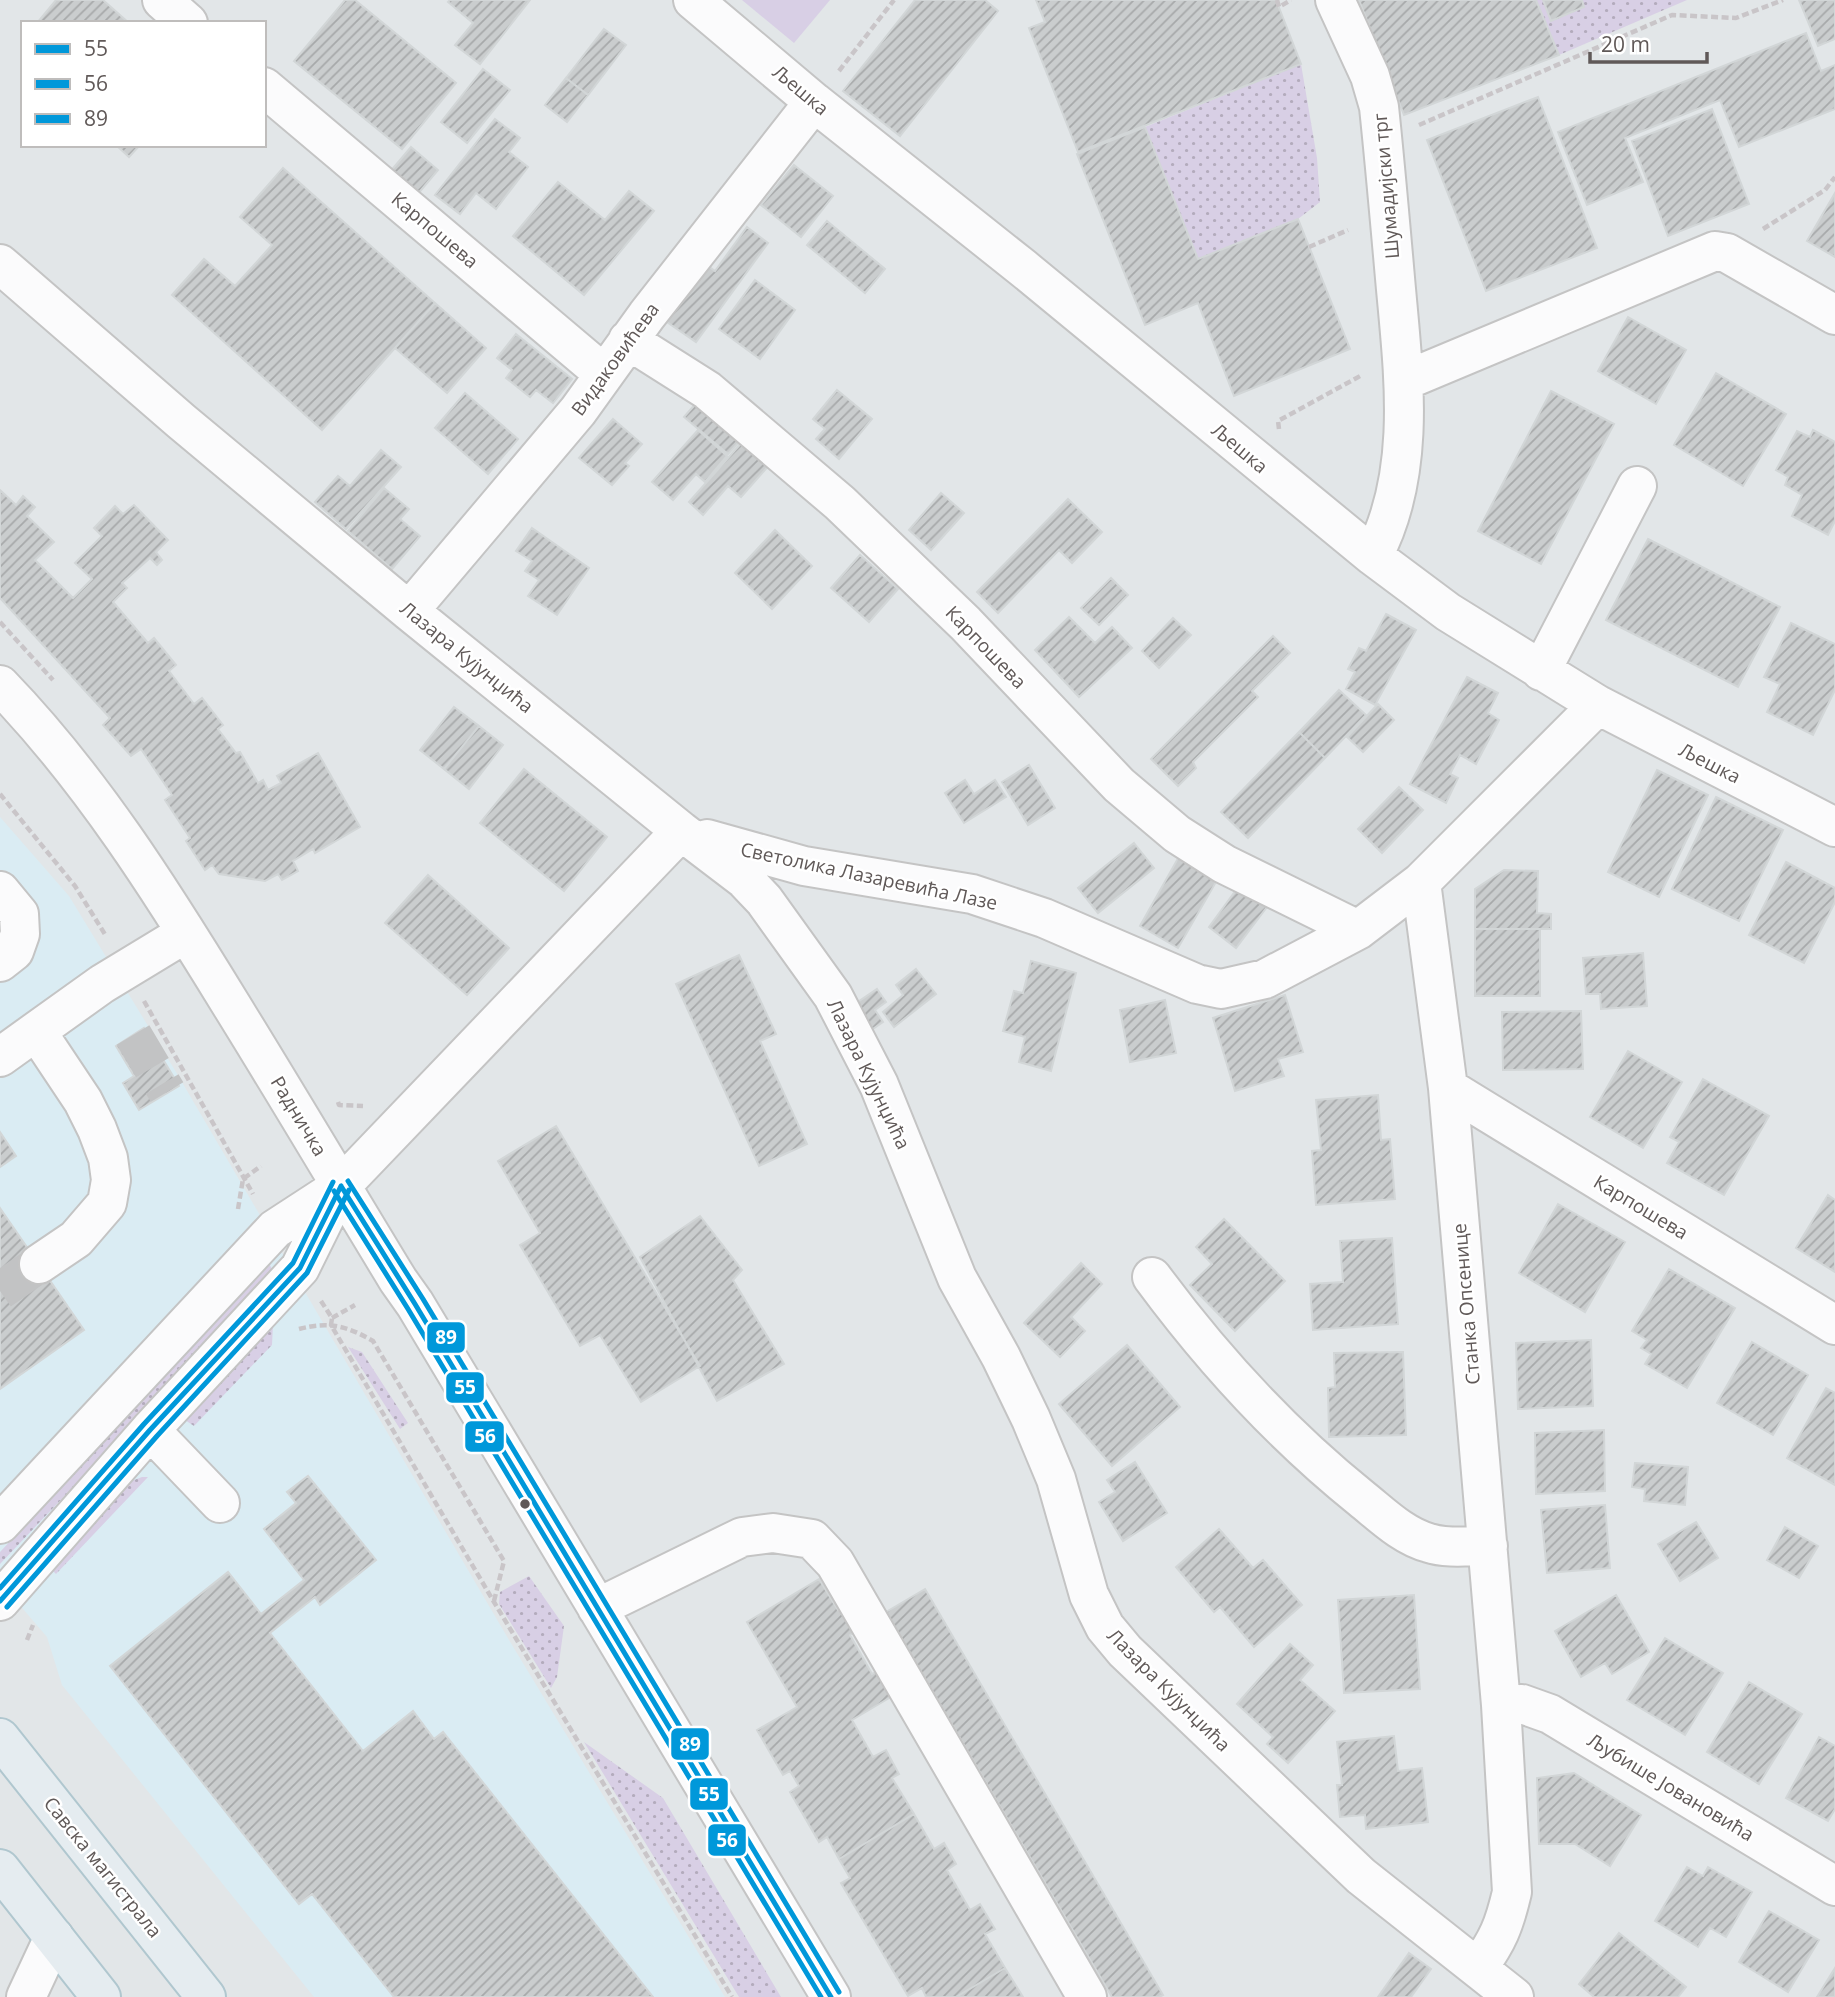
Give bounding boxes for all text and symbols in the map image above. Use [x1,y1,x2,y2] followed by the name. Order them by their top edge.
[21,21,266,147] legend
[1590,21,1707,65] scale bar
[1601,30,1650,58] text: 20 m
[84,34,108,62] text: 55
[767,59,835,121] street label: Љешка
[84,69,108,97] text: 56
[84,104,108,132] text: 89
[1367,112,1405,260] street label: Шумадијски трг
[386,186,484,274] street label: Карпошева
[565,297,665,421] street label: Видаковићева
[1206,417,1274,479] street label: Љешка
[395,595,539,719] street label: Лазара Кујунџића
[940,600,1032,694] street label: Карпошева
[1675,736,1745,790] street label: Љешка
[738,836,1000,916] street label: Светолика Лазаревића Лазе
[821,994,917,1154] street label: Лазара Кујунџића
[265,1071,333,1161] street label: Радничка
[1589,1169,1693,1245] street label: Карпошева
[1446,1222,1486,1386] street label: Станка Опсенице
[426,1321,466,1354] line badge: 89
[435,1324,457,1350] text: 89
[445,1371,485,1404] line badge: 55
[454,1374,476,1400] text: 55
[464,1420,505,1453] line badge: 56
[474,1423,496,1449] text: 56
[518,1497,532,1511] unlabelled marker
[1102,1623,1236,1757] street label: Лазара Кујунџића
[670,1727,710,1761] line badge: 89
[1583,1727,1759,1847] street label: Љубише Јовановића
[679,1731,701,1757] text: 89
[689,1777,729,1811] line badge: 55
[698,1781,720,1807] text: 55
[38,1791,168,1943] street label: Савска магистрала
[707,1823,747,1857] line badge: 56
[716,1827,738,1853] text: 56

